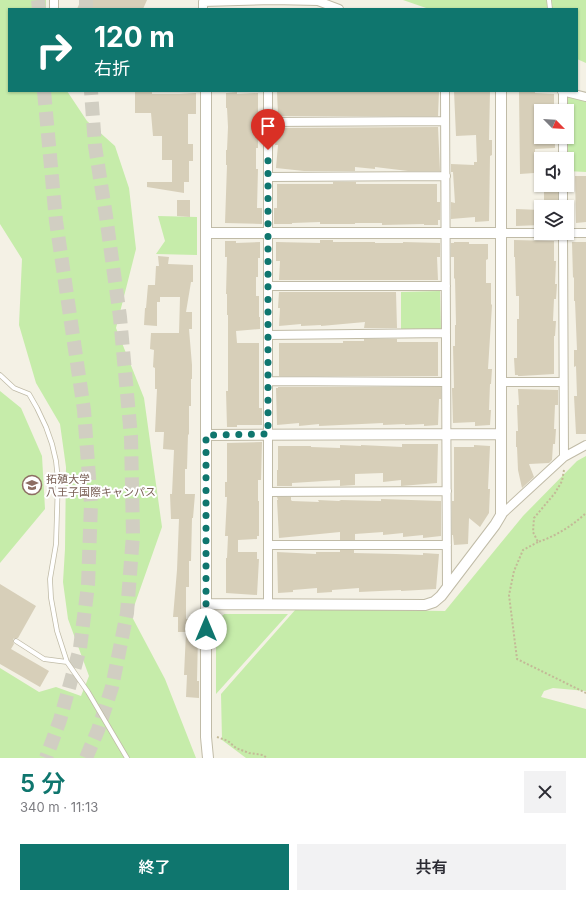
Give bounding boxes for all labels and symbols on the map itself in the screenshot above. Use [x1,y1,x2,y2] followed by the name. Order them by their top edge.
[534,104,574,144] north arrow
[251,109,285,150] pin
[46,472,156,499] place label: 拓殖大学 八王子国際キャンパス
[21,474,43,496] school or university icon: 拓殖大学 八王子国際キャンパス
[185,608,227,650] position arrow

